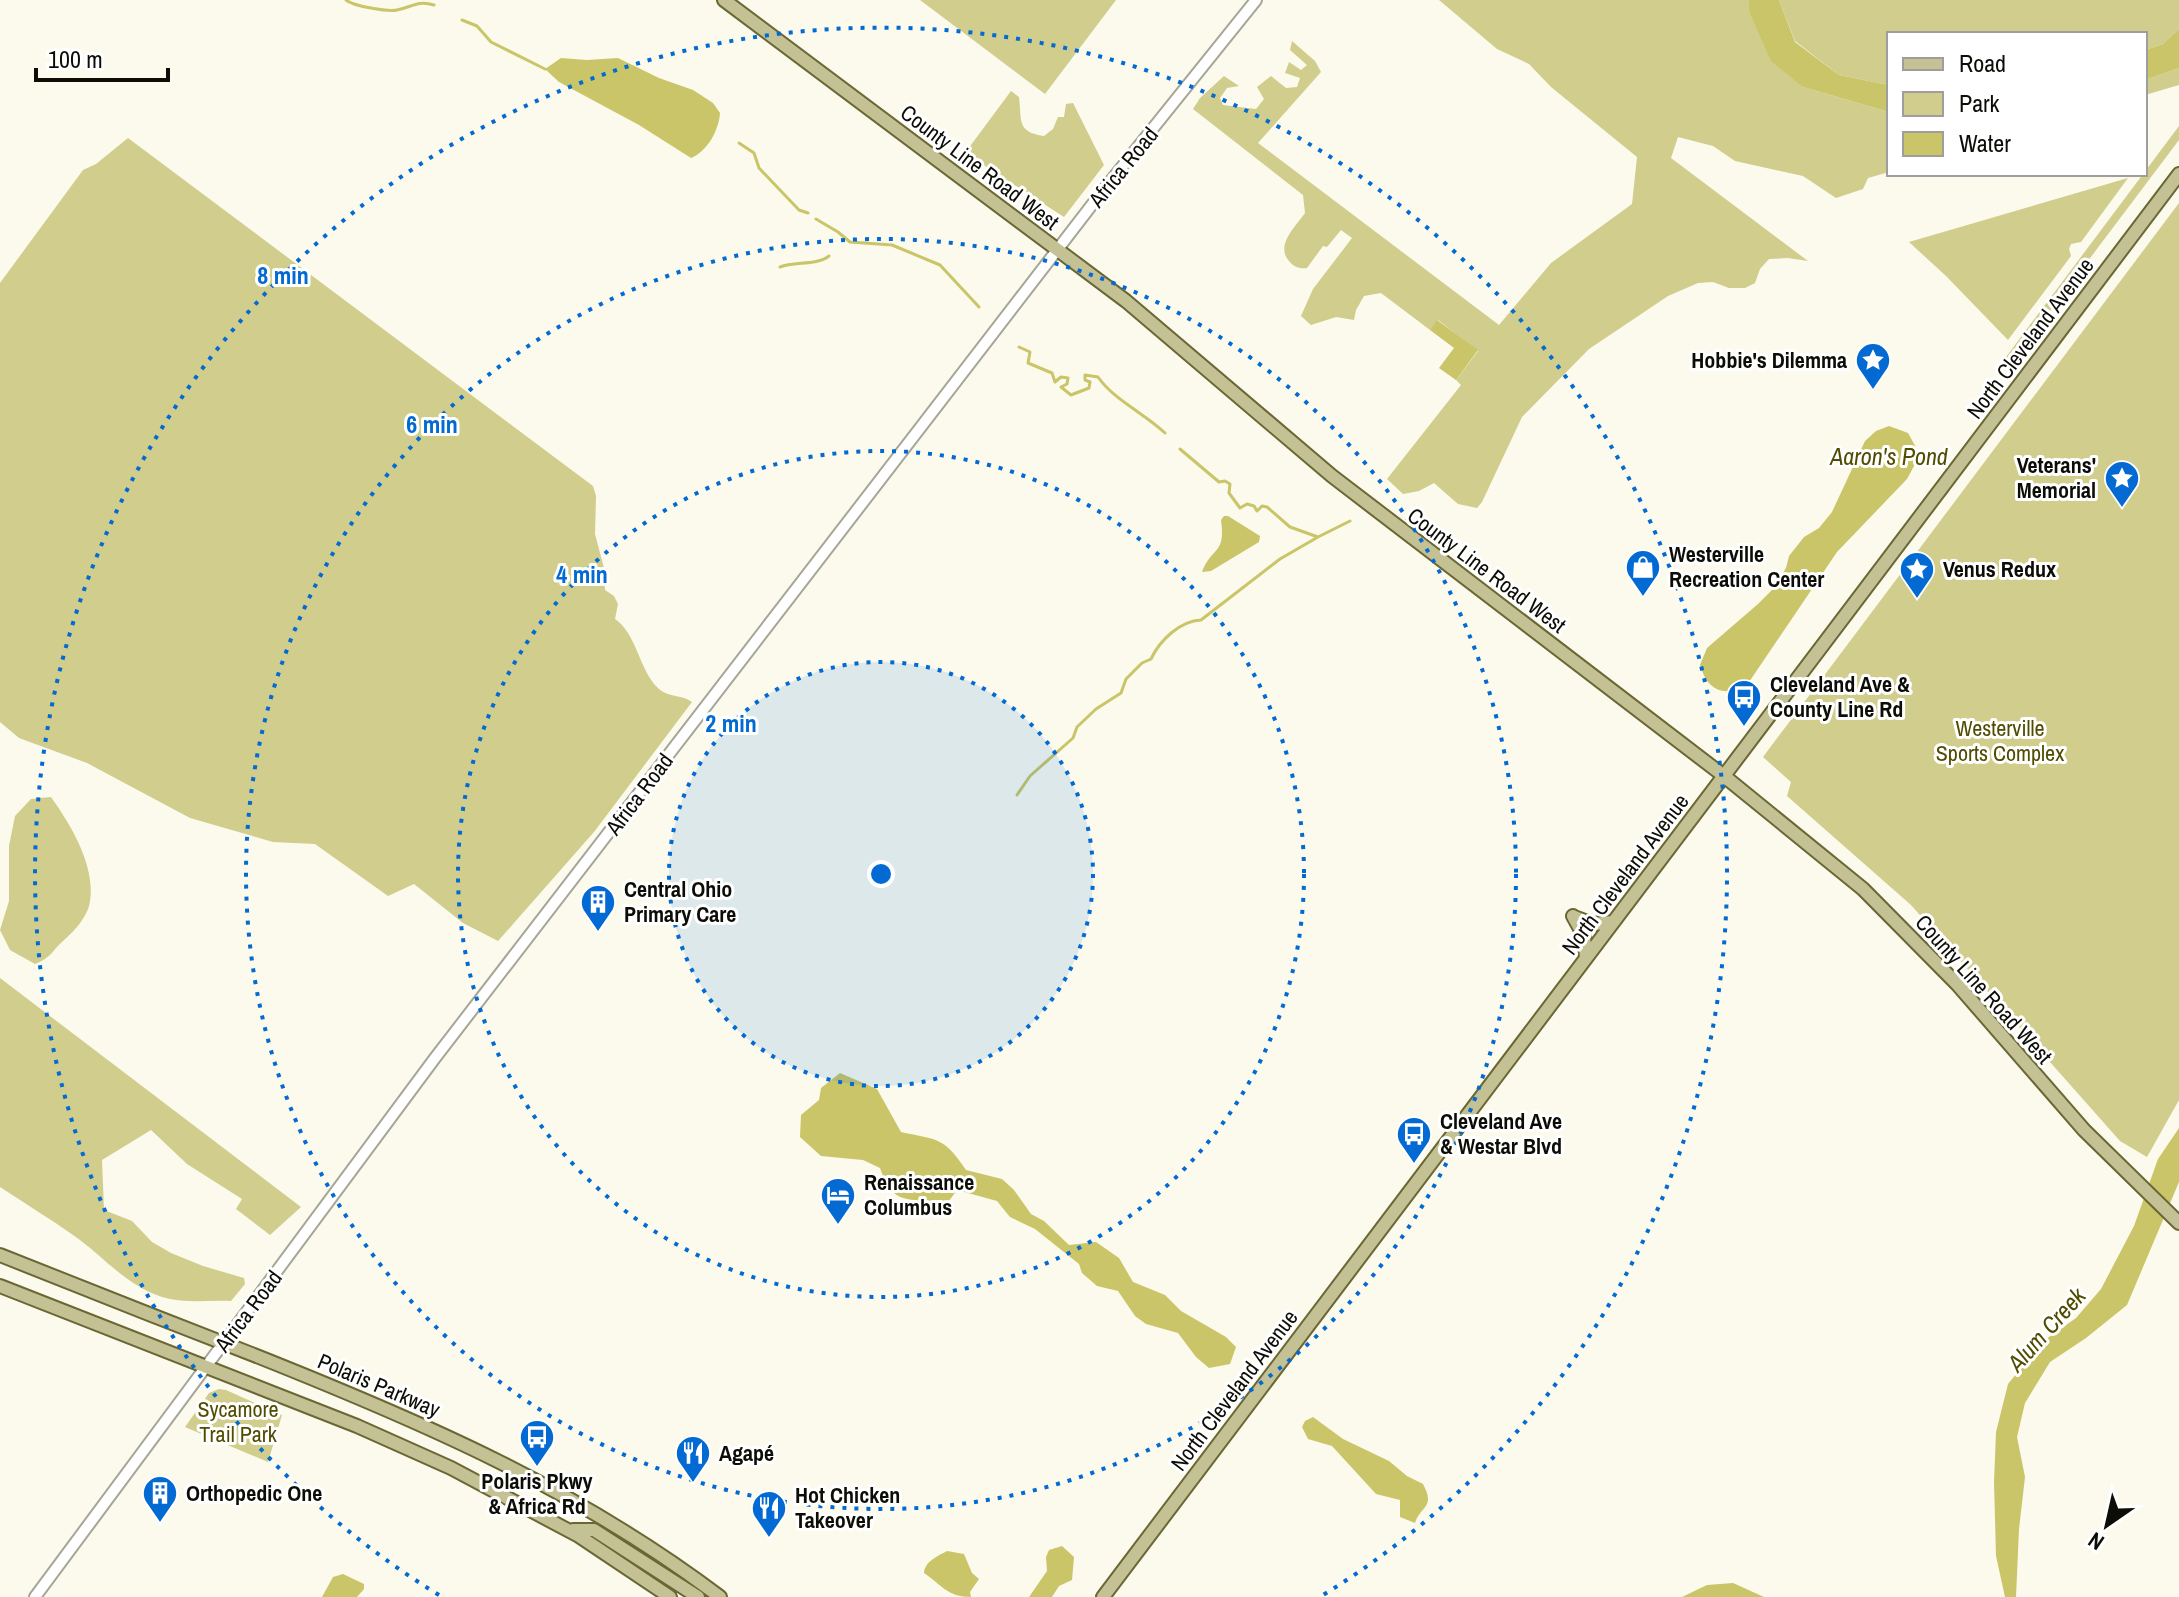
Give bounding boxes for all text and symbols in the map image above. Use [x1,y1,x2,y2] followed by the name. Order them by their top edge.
[36,32,168,82] scale bar
[1887,32,2147,176] legend
[48,43,103,75] text: 100 m
[1959,47,2006,79] text: Road
[1959,87,2000,119] text: Park
[895,97,1065,237] street label: County Line Road West
[1081,121,1165,214] street label: Africa Road
[1959,127,2011,159] text: Water
[1960,251,2100,425] street label: North Cleveland Avenue
[257,259,309,291] text: 8 min
[1854,341,1892,391] place icon: Hobbie's Dilemma
[1691,345,1847,375] place label: Hobbie's Dilemma
[406,408,458,440] text: 6 min
[1829,440,1949,472] water label: Aaron's Pond
[2017,450,2096,505] place label: Veterans' Memorial
[2103,459,2141,509] place icon: Veterans' Memorial
[1402,500,1572,640] street label: County Line Road West
[1669,539,1824,594] place label: Westerville Recreation Center
[1624,548,1662,598] shop icon: Westerville Recreation Center
[1898,550,1936,600] place icon: Venus Redux
[1943,554,2056,584] place label: Venus Redux
[556,558,608,590] text: 4 min
[1770,669,1910,724] place label: Cleveland Ave & County Line Rd
[1725,678,1763,728] bus stop icon: Cleveland Ave & County Line Rd
[705,707,757,739] text: 2 min
[1936,713,2064,768] park label: Westerville Sports Complex
[598,747,680,842] street label: Africa Road
[1555,787,1695,961] street label: North Cleveland Avenue
[867,860,895,888] centre of rings
[624,874,736,929] place label: Central Ohio Primary Care
[579,883,617,933] building icon: Central Ohio Primary Care
[1909,908,2059,1070] street label: County Line Road West
[1440,1106,1562,1161] place label: Cleveland Ave & Westar Blvd
[1395,1115,1433,1165] bus stop icon: Cleveland Ave & Westar Blvd
[864,1167,974,1222] place label: Renaissance Columbus
[819,1176,857,1226] hotel icon: Renaissance Columbus
[207,1264,289,1359] street label: Africa Road
[1999,1279,2093,1379] water label: Alum Creek
[1164,1303,1304,1477] street label: North Cleveland Avenue
[313,1346,445,1424] street label: Polaris Parkway
[197,1394,279,1449] park label: Sycamore Trail Park
[518,1418,556,1468] bus stop icon: Polaris Pkwy & Africa Rd
[674,1434,712,1484] restaurant icon: Agapé
[719,1438,774,1468] place label: Agapé
[481,1466,593,1521] place label: Polaris Pkwy & Africa Rd
[141,1474,179,1524] building icon: Orthopedic One
[186,1478,322,1508] place label: Orthopedic One
[795,1480,900,1535] place label: Hot Chicken Takeover
[2067,1485,2147,1565] north arrow
[750,1489,788,1539] restaurant icon: Hot Chicken Takeover
[2082,1526,2110,1558] text: N

